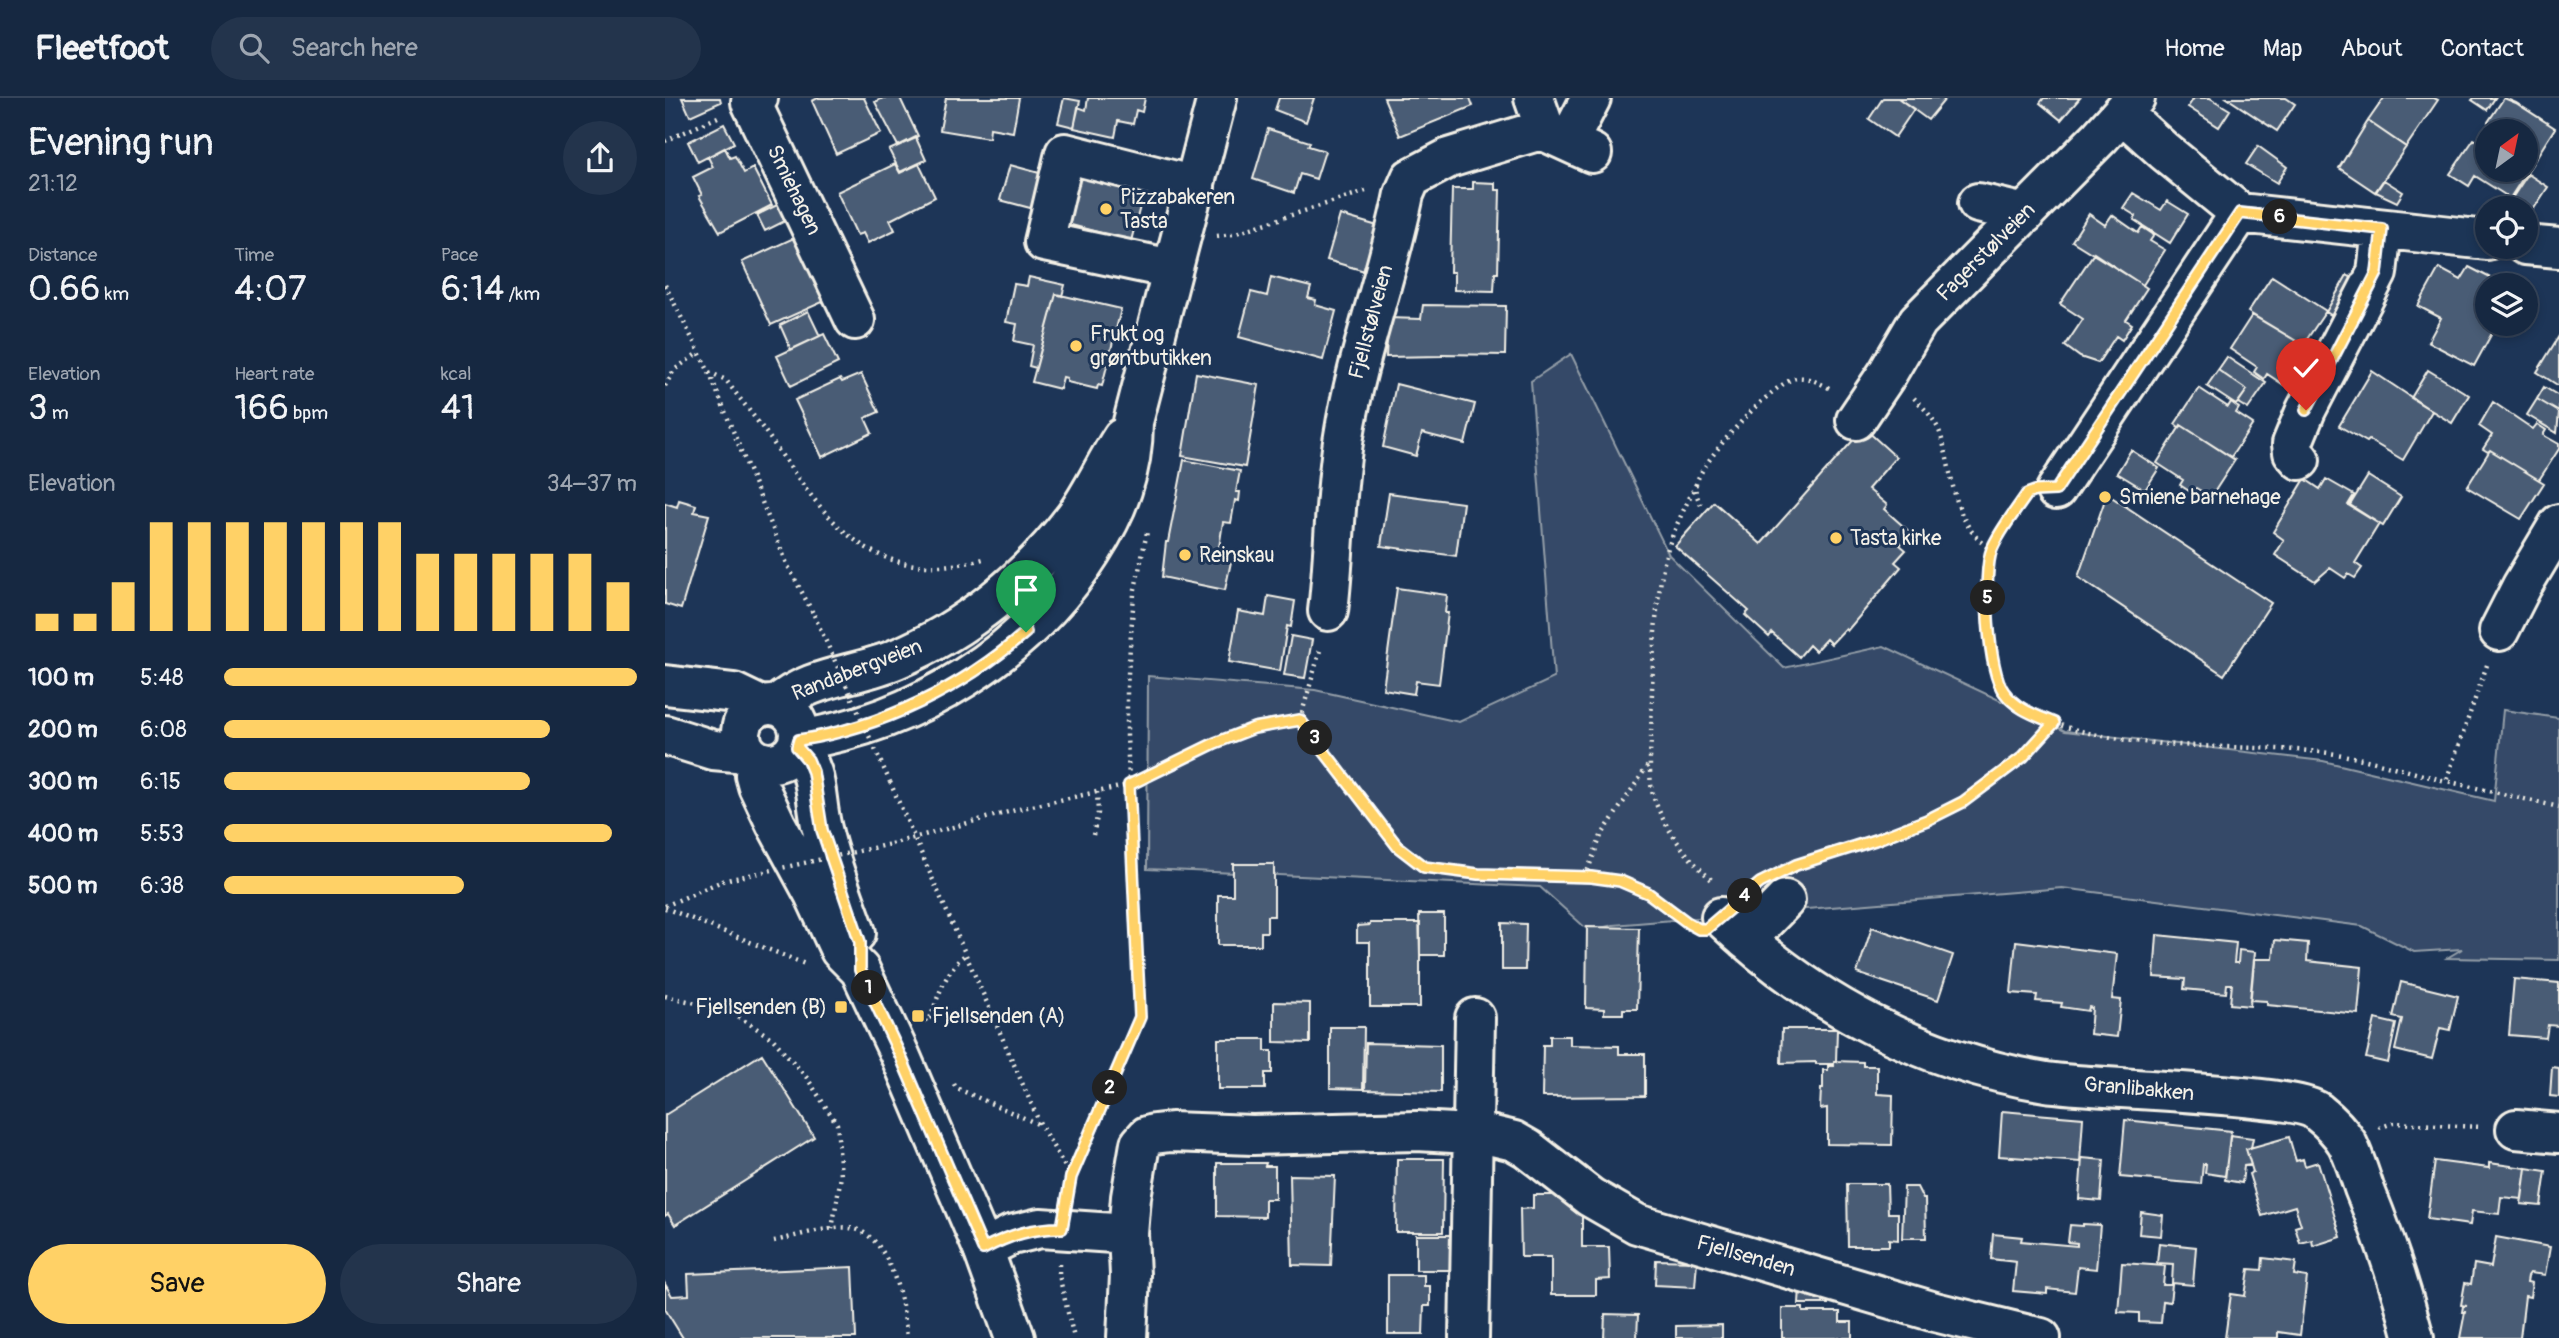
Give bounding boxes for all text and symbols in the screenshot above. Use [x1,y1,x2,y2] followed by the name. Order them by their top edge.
[211,17,701,80] search box
[35,28,169,69] text: Fleetfoot
[235,29,273,67] icon: search
[291,32,418,64] text: Search here
[2164,34,2225,63] text: Home
[2263,34,2303,63] text: Map
[2341,34,2403,63] text: About
[2441,34,2524,63] text: Contact
[28,119,214,167] text: Evening run
[2475,119,2537,182] north arrow
[2475,119,2538,336] map controls
[563,121,637,195] button: share
[761,140,827,240] street label: Smiehagen
[28,169,78,198] text: 21:12
[1120,184,1235,235] place label: Pizzabakeren Tasta
[2475,196,2538,259] button: locate
[1931,197,2041,307] street label: Fagerstølveien
[2263,200,2297,234] pin: 6
[1098,201,1114,217] marker: Pizzabakeren Tasta
[2274,204,2285,228] text: 6
[28,243,97,267] text: Distance
[234,243,274,267] text: Time
[441,243,478,267] text: Pace
[1343,262,1399,382] street label: Fjellstølveien
[28,267,100,311] text: 0.66
[234,267,306,311] text: 4:07
[441,267,504,311] text: 6:14
[2475,273,2538,336] button: layers
[100,282,129,306] text: km
[504,282,540,306] text: /km
[1090,321,1212,372] place label: Frukt og grøntbutikken
[1068,338,1084,354] marker: Frukt og grøntbutikken
[2276,338,2336,410] pin
[2287,349,2325,387] icon: check
[28,362,100,386] text: Elevation
[234,362,314,386] text: Heart rate
[441,362,472,386] text: kcal
[28,386,48,430] text: 3
[234,386,289,430] text: 166
[441,386,475,430] text: 41
[48,401,69,425] text: m
[289,401,328,425] text: bpm
[28,469,116,498] text: Elevation
[547,469,637,498] text: 34–37 m
[2119,484,2281,511] place label: Smiene barnehage
[2097,489,2113,505] marker: Smiene barnehage
[1850,525,1942,552] place label: Tasta kirke
[1828,530,1844,546] marker: Tasta kirke
[1199,542,1275,569] place label: Reinskau
[1177,547,1193,563] marker: Reinskau
[996,560,1056,632] pin
[1007,571,1045,609] icon: arrive
[1971,580,2005,616] pin: 5
[1982,585,1993,609] text: 5
[788,633,926,707] street label: Randabergveien
[28,663,94,692] text: 100 m
[140,663,184,692] text: 5:48
[28,715,98,744] text: 200 m
[140,715,187,744] text: 6:08
[1297,720,1333,756] pin: 3
[1309,725,1320,749] text: 3
[28,767,98,796] text: 300 m
[140,767,181,796] text: 6:15
[28,819,98,848] text: 400 m
[140,819,184,848] text: 5:53
[28,871,97,900] text: 500 m
[140,871,184,900] text: 6:38
[1727,878,1763,914] pin: 4
[1739,883,1750,907] text: 4
[851,970,887,1006] pin: 1
[865,975,872,999] text: 1
[695,994,827,1021] place label: Fjellsenden (B)
[833,999,849,1015] marker: Fjellsenden (B)
[932,1003,1066,1030] place label: Fjellsenden (A)
[910,1008,926,1024] marker: Fjellsenden (A)
[1093,1070,1127,1105] pin: 2
[2083,1071,2195,1107] street label: Granlibakken
[1104,1075,1115,1099] text: 2
[1694,1229,1798,1283] street label: Fjellsenden
[28,1244,326,1324] button: Save
[340,1244,637,1324] button: Share

